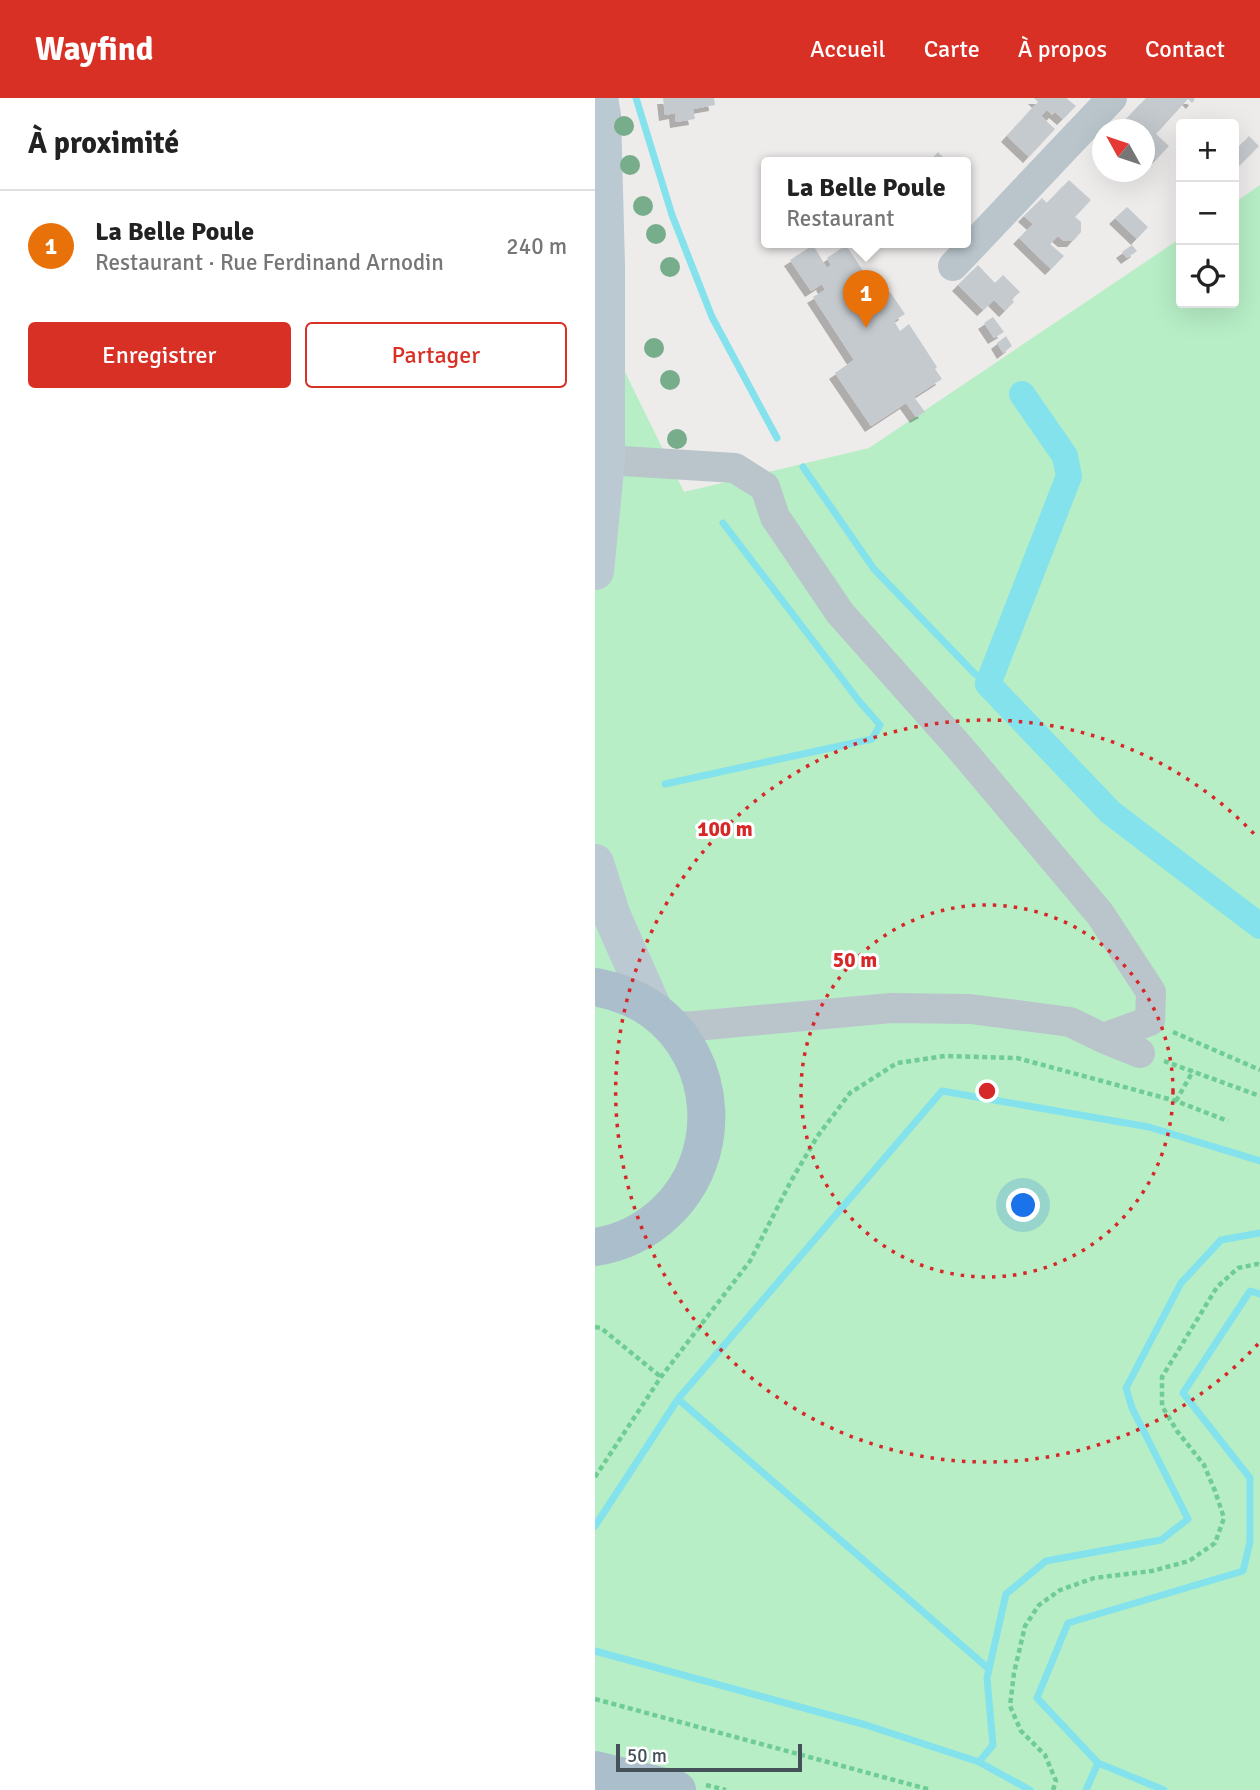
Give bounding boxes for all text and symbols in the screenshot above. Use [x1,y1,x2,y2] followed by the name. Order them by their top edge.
[35,29,154,70] text: Wayfind
[810,34,886,64] text: Accueil
[924,34,980,64] text: Carte
[1018,34,1107,64] text: À propos
[1145,34,1225,64] text: Contact
[1092,119,1155,182] north arrow
[1176,119,1239,308] map controls
[1176,119,1239,182] button: +
[28,125,179,162] text: À proximité
[761,157,971,248] popup
[786,172,946,204] text: La Belle Poule
[1176,182,1239,245] button: −
[786,204,894,233] text: Restaurant
[95,216,254,248] text: La Belle Poule
[45,232,57,261] text: 1
[506,232,567,261] text: 240 m
[1176,245,1239,308] button: locate
[95,248,444,277] text: Restaurant · Rue Ferdinand Arnodin
[843,270,889,328] pin: 1
[28,322,291,388] button: Enregistrer
[305,322,567,388] button: Partager
[697,816,753,842] text: 100 m
[833,947,877,973] text: 50 m
[975,1079,999,1103] centre of rings
[1006,1188,1040,1222] your location
[616,1741,801,1773] scale bar
[627,1744,667,1768] text: 50 m

